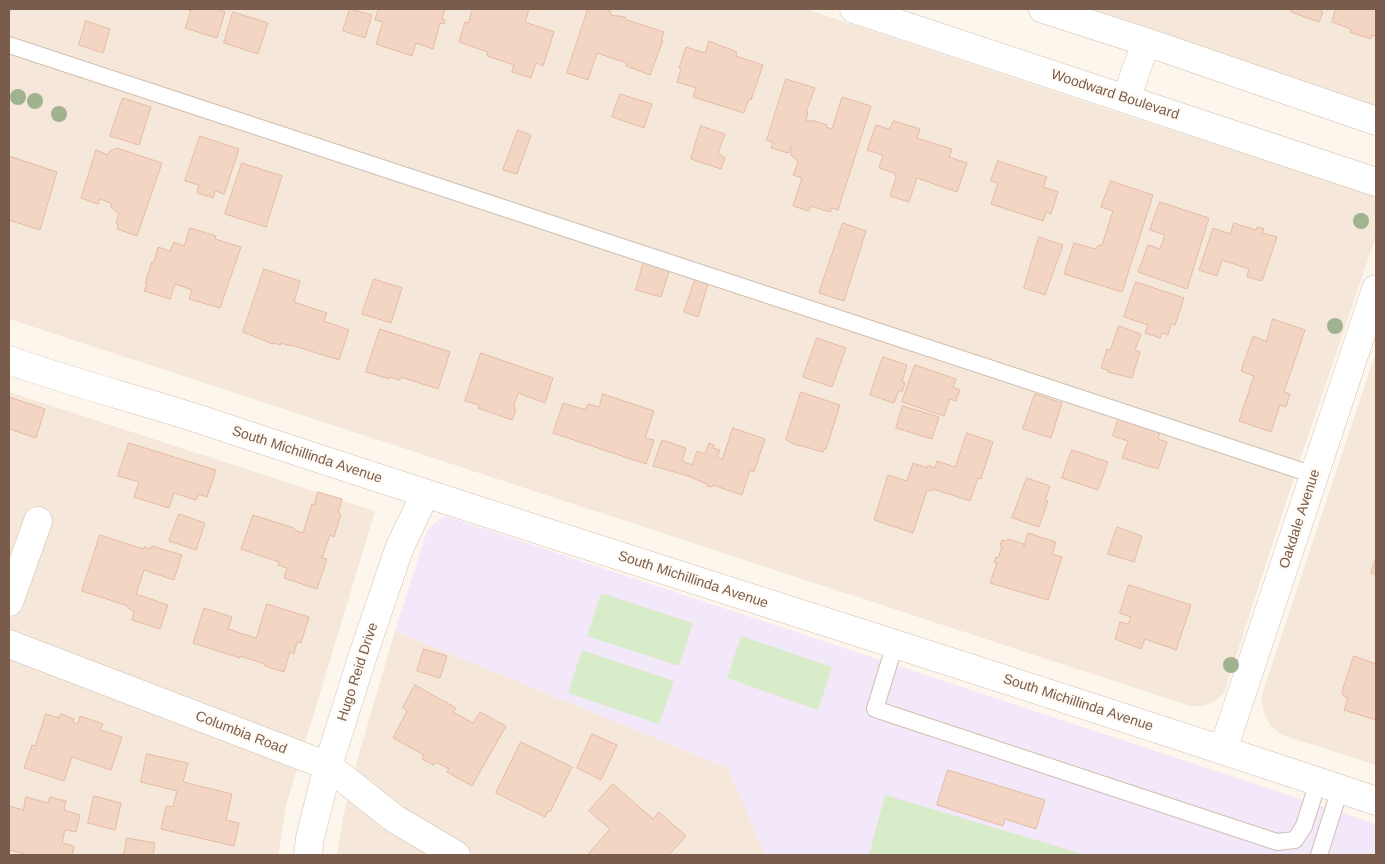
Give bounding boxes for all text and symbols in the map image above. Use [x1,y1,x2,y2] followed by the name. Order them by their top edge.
[1049,66,1181,124] street label: Woodward Boulevard
[230,423,384,487] street label: South Michillinda Avenue
[1276,467,1324,571] street label: Oakdale Avenue
[616,548,770,612] street label: South Michillinda Avenue
[334,621,382,723] street label: Hugo Reid Drive
[1001,671,1155,735] street label: South Michillinda Avenue
[193,708,289,758] street label: Columbia Road

